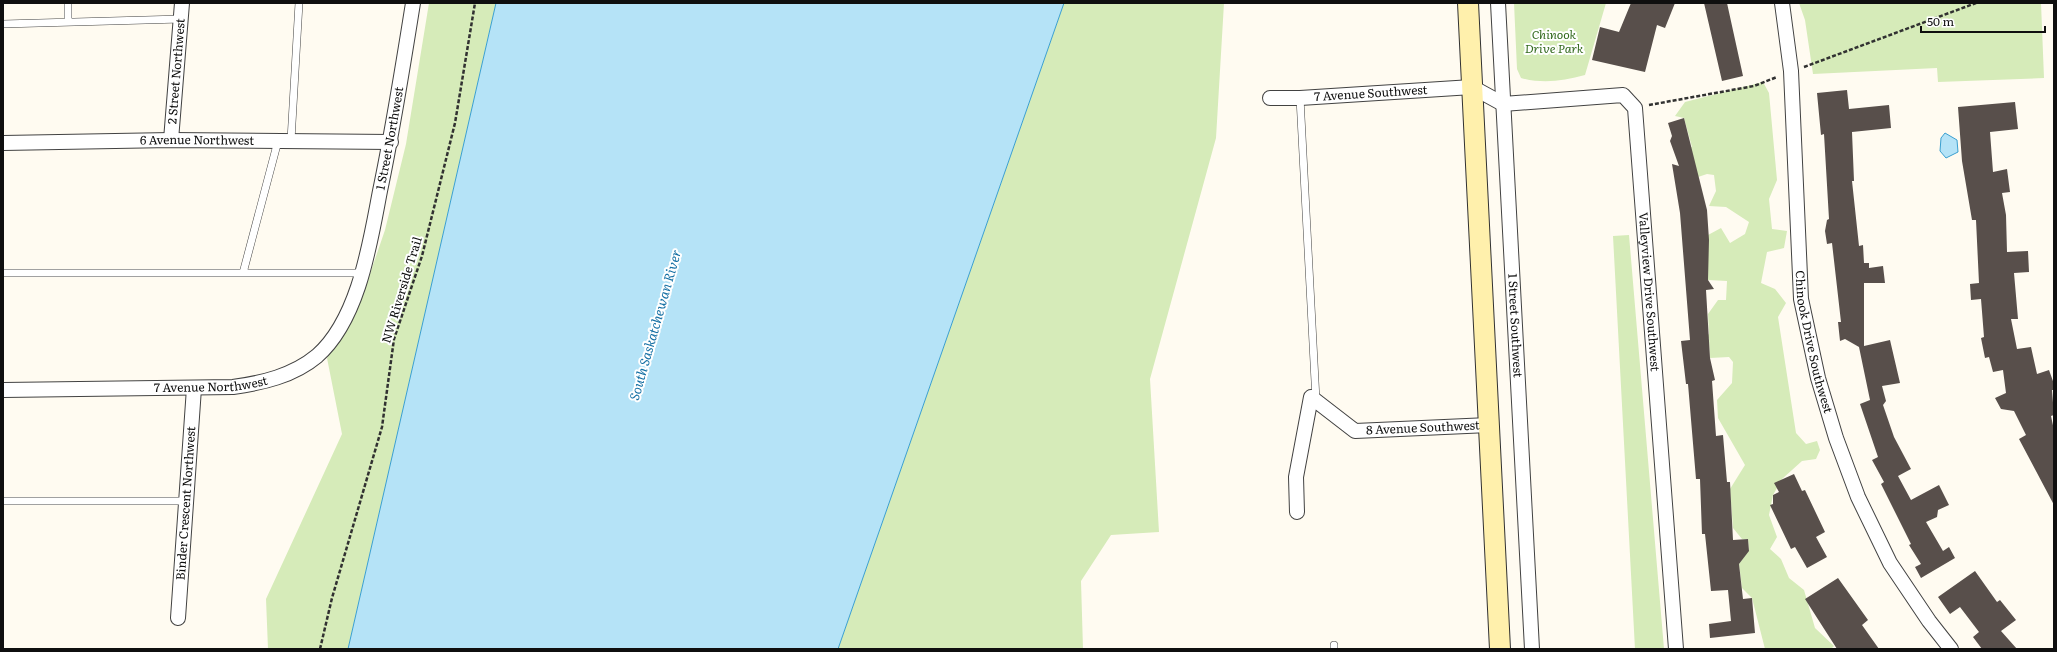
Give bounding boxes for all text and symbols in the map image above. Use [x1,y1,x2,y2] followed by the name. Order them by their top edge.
[1921,8,2045,34] scale bar
[1927,12,1954,30] text: 50 m
[162,17,189,125] street label: 2 Street Northwest
[1525,25,1584,57] park label: Chinook Drive Park
[1314,80,1428,105] street label: 7 Avenue Southwest
[370,85,407,192] street label: 1 Street Northwest
[140,130,254,149] street label: 6 Avenue Northwest
[1635,211,1665,372] street label: Valleyview Drive Southwest
[376,234,426,345] street label: NW Riverside Trail
[624,247,685,402] water label: South Saskatchewan River
[1792,270,1838,415] street label: Chinook Drive Southwest
[1504,273,1528,378] street label: 1 Street Southwest
[154,371,269,396] street label: 7 Avenue Northwest
[1366,415,1480,438] street label: 8 Avenue Southwest
[171,425,199,581] street label: Binder Crescent Northwest

